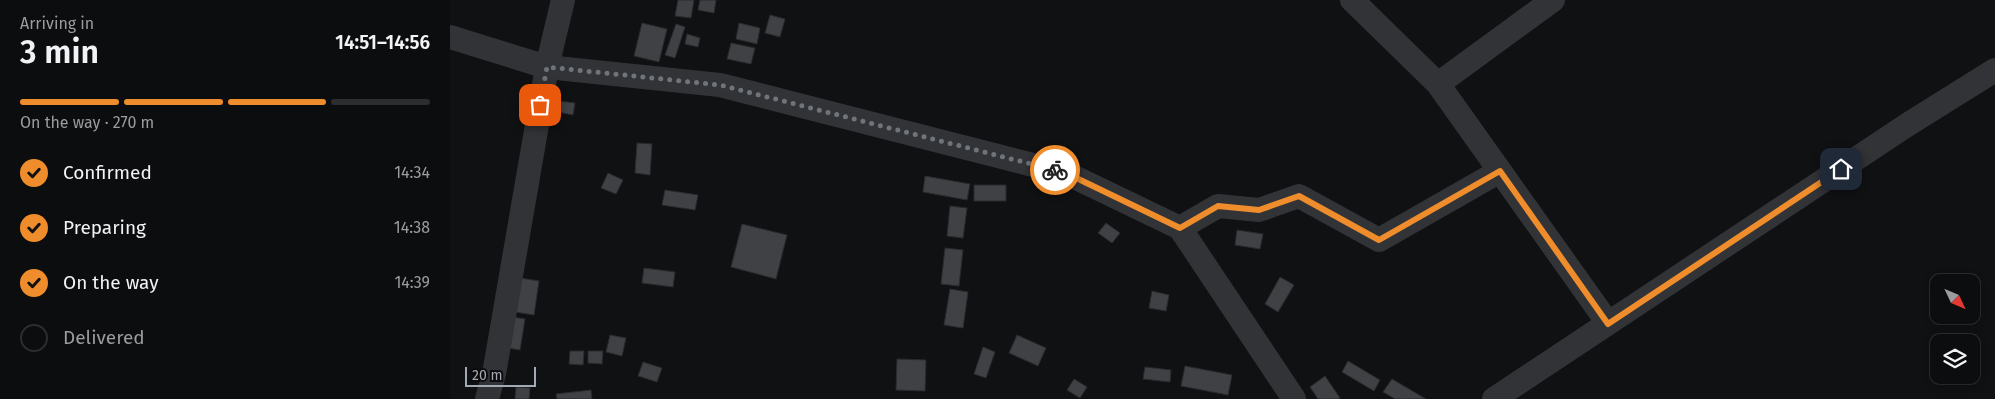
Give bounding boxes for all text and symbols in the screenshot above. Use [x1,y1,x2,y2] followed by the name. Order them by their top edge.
[20,14,94,33] text: Arriving in
[335,31,430,54] text: 14:51–14:56
[20,33,99,71] text: 3 min
[519,84,561,126] pin
[526,91,554,119] icon: bag
[20,113,154,132] text: On the way · 270 m
[1030,145,1080,195] courier
[1820,148,1862,190] pin
[1827,155,1855,183] icon: home
[1041,156,1069,184] icon: bike
[20,159,48,187] icon: check
[63,161,152,184] text: Confirmed
[394,163,430,182] text: 14:34
[20,214,48,242] icon: check
[63,216,146,239] text: Preparing
[394,218,430,237] text: 14:38
[20,269,48,297] icon: check
[63,271,159,294] text: On the way
[394,273,430,292] text: 14:39
[1930,274,1980,324] north arrow
[1930,274,1980,384] map controls
[63,326,145,349] text: Delivered
[1930,334,1980,384] button: layers
[465,364,536,387] scale bar
[472,367,502,384] text: 20 m

